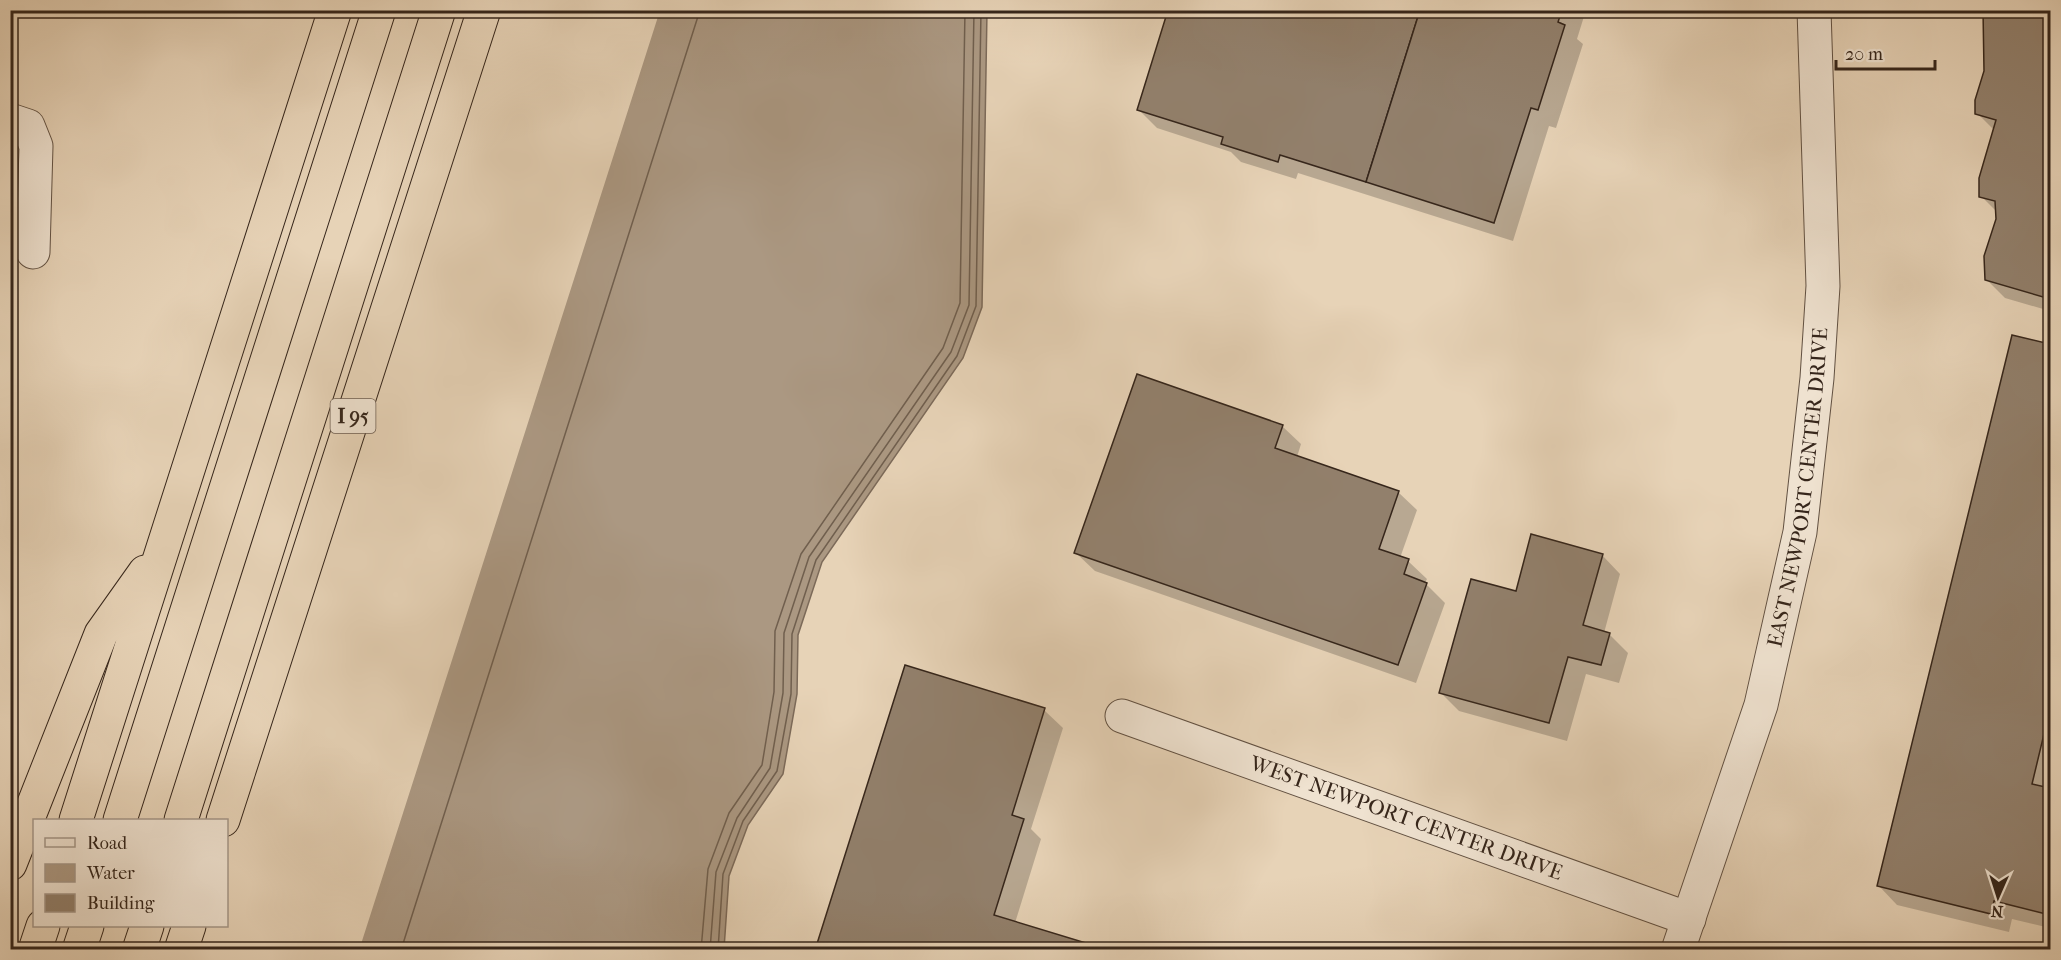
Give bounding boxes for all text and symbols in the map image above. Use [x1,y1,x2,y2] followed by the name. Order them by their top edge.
[1836,33,1935,71] scale bar
[1845,44,1883,65] text: 20 m
[1762,327,1832,649] street label: EAST NEWPORT CENTER DRIVE
[330,399,376,433] road number: I 95
[1246,751,1566,885] street label: WEST NEWPORT CENTER DRIVE
[33,819,228,927] legend
[87,833,127,854] text: Road
[86,863,135,884] text: Water
[1968,867,2028,927] north arrow
[87,893,155,914] text: Building
[1990,902,2004,921] text: N

